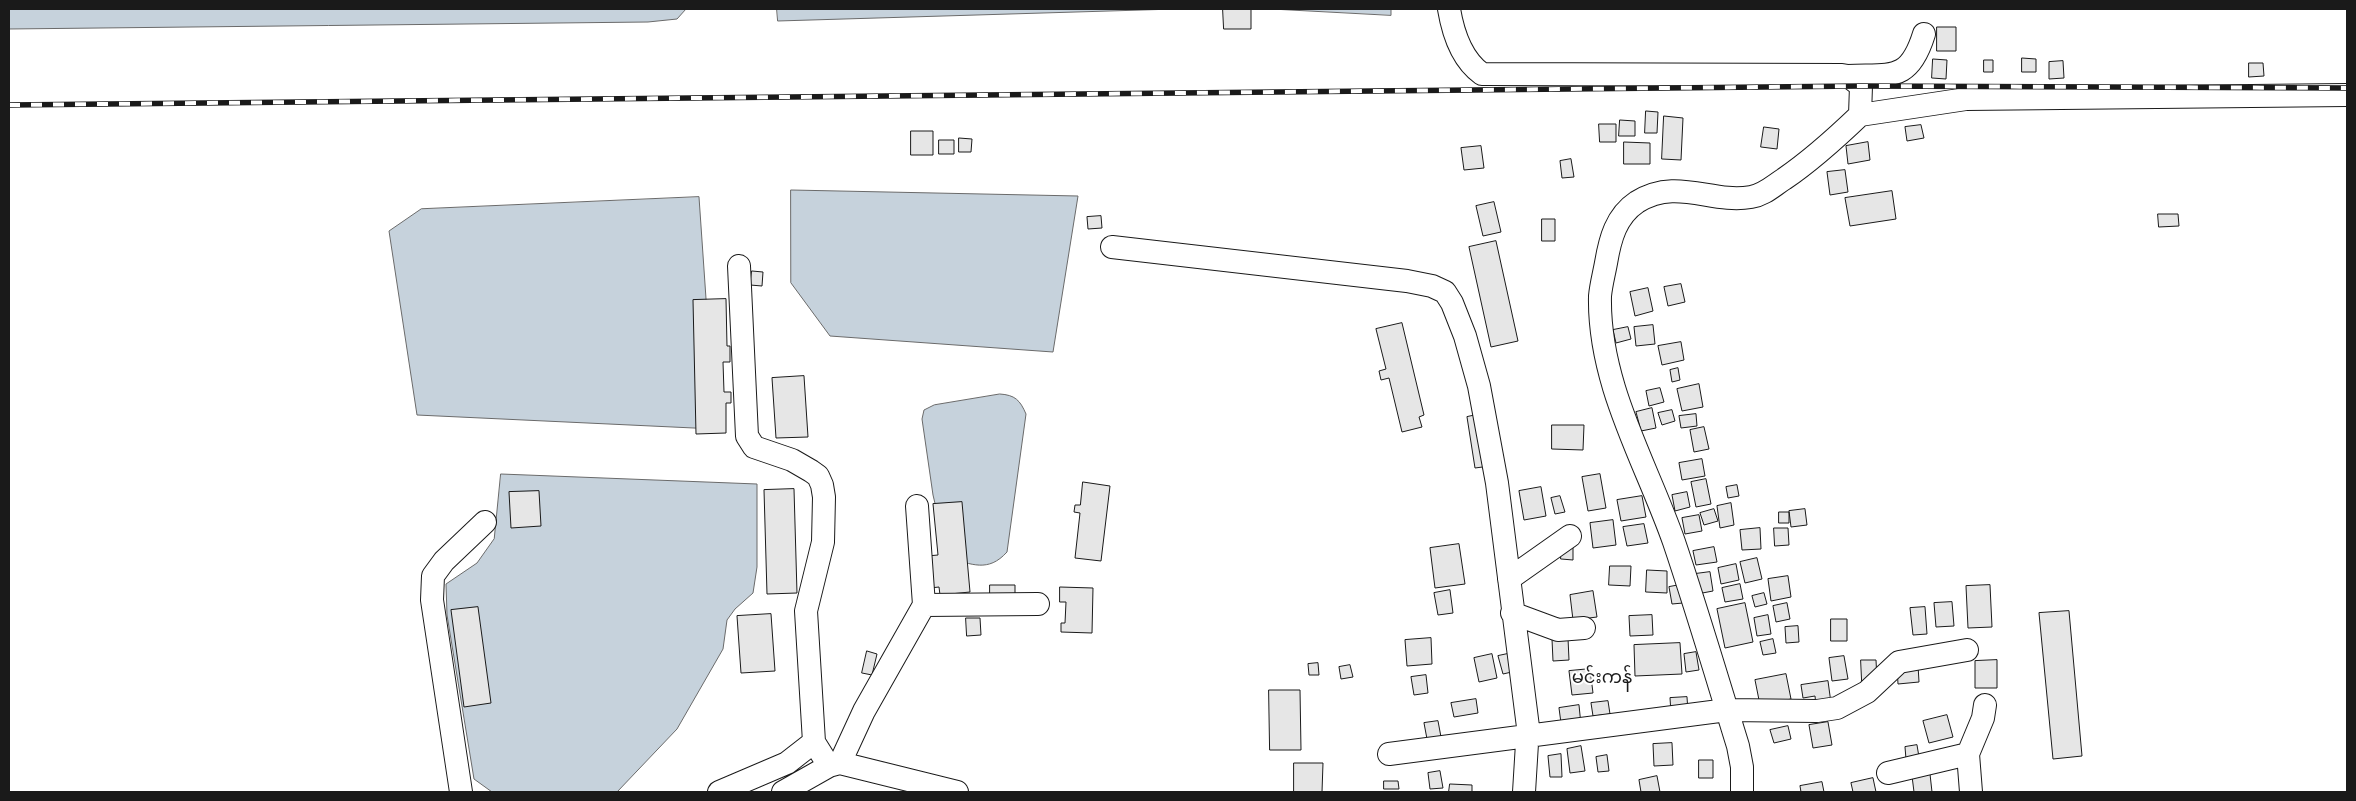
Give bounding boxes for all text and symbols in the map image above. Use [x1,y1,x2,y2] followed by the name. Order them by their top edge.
[1572,667,1632,689] district label: မင်းကန်

